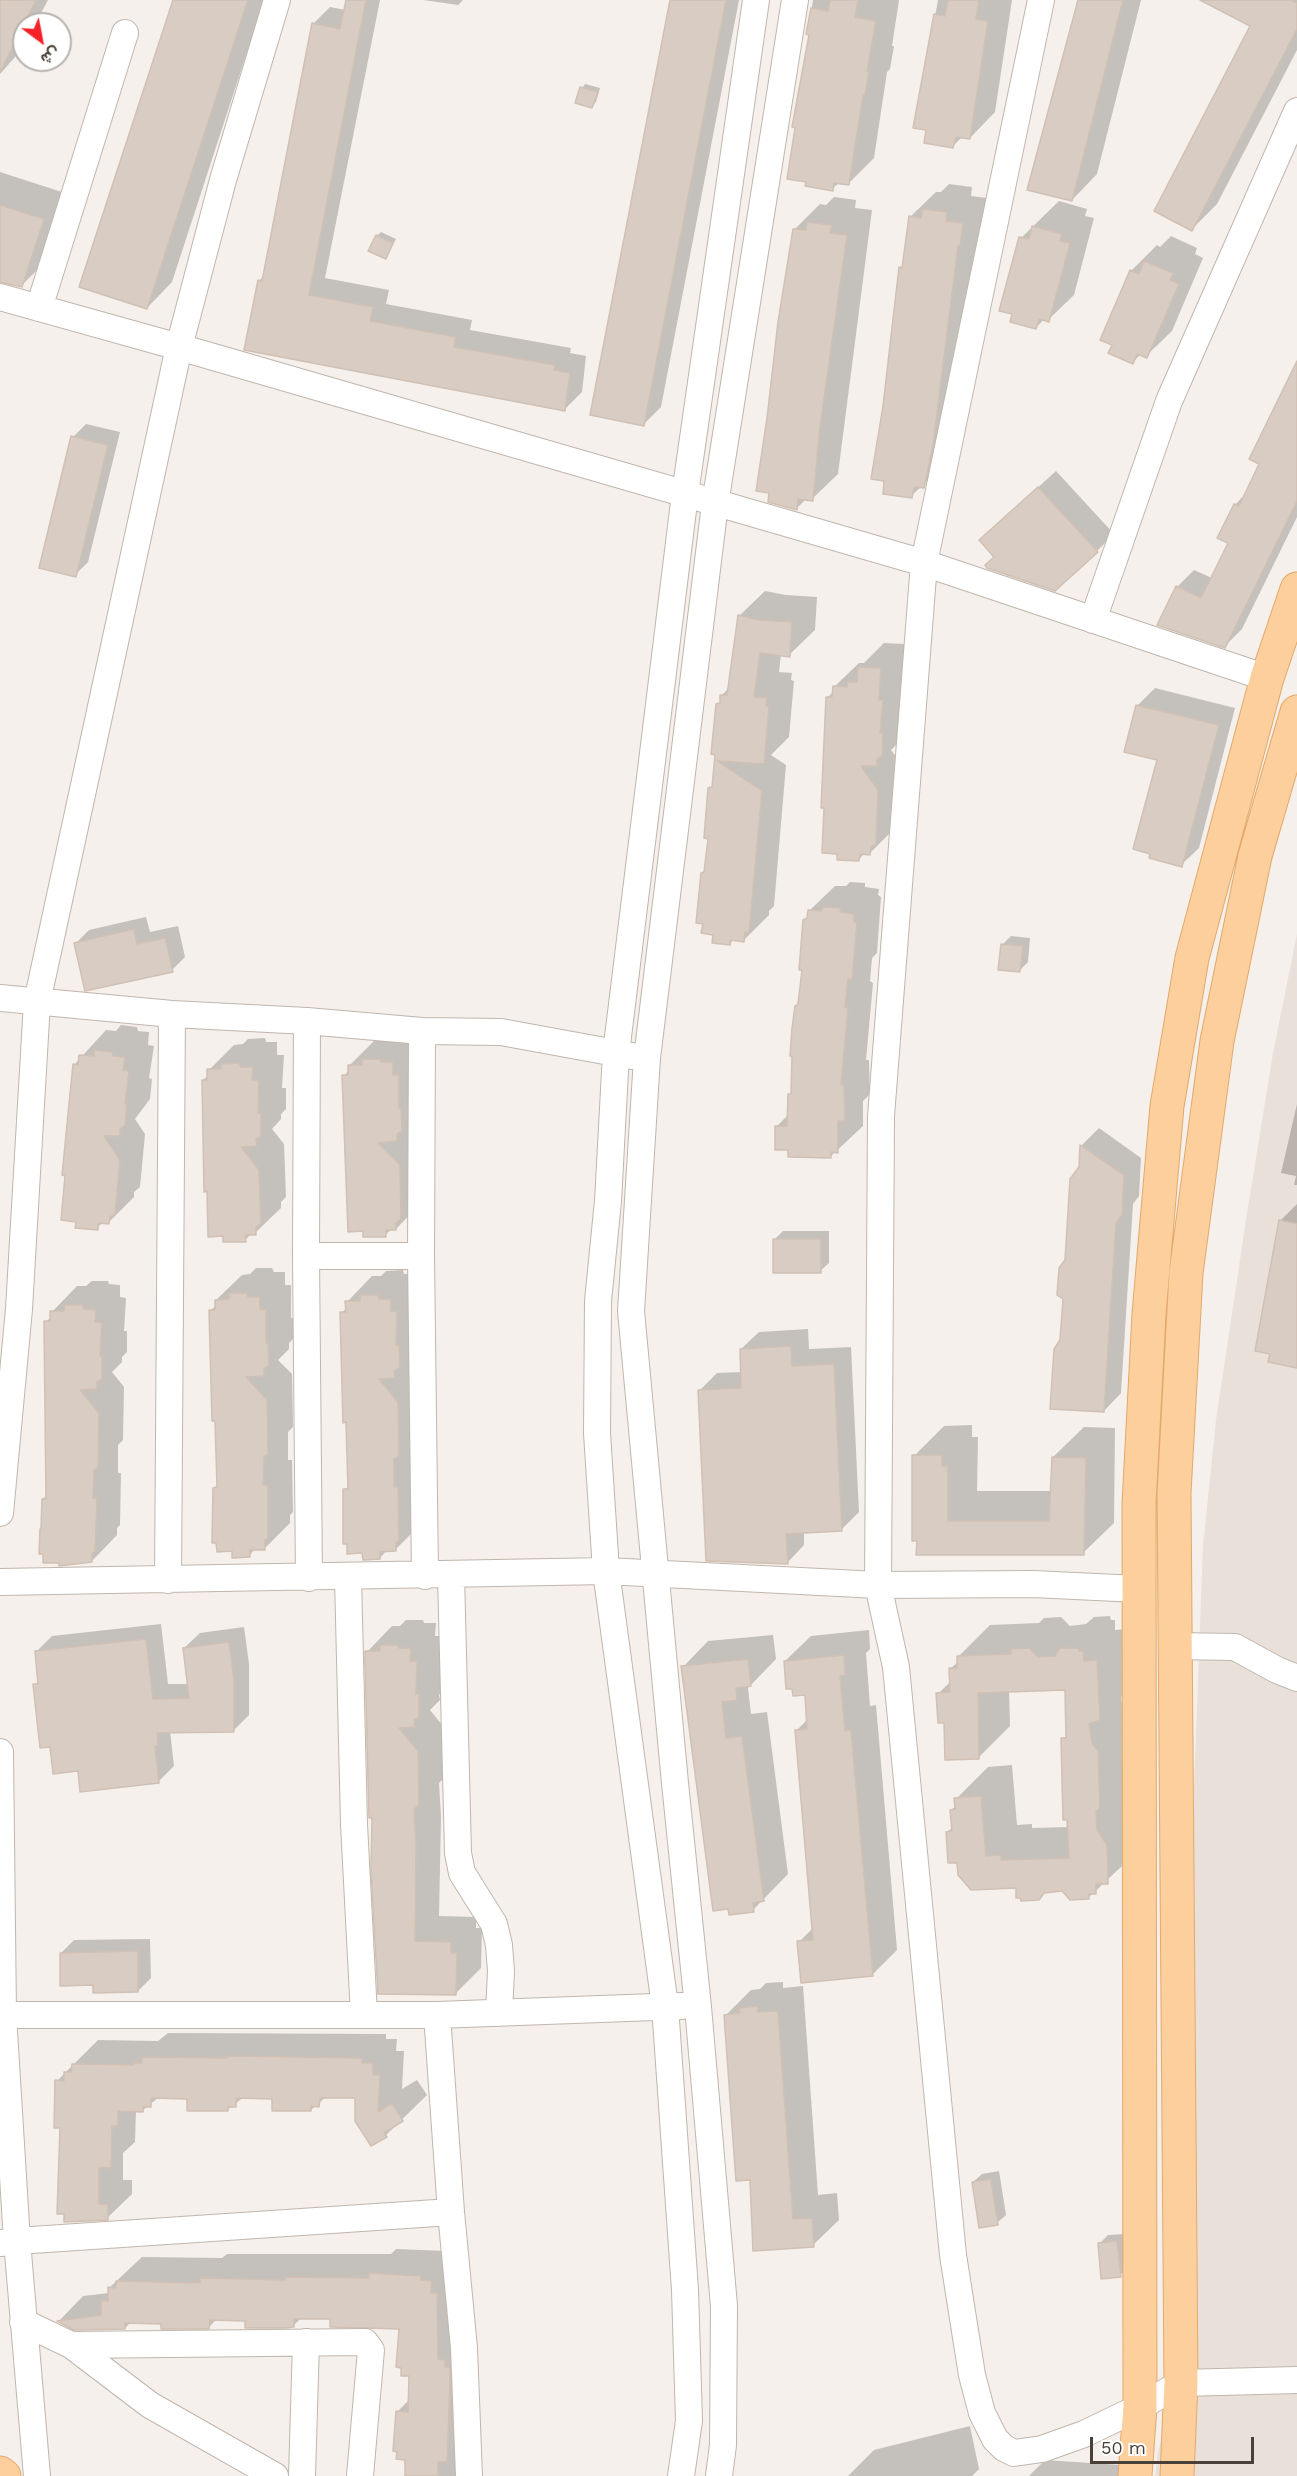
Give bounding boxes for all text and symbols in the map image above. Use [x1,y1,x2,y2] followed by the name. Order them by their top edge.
[12,12,72,72] north arrow
[38,43,64,69] text: ش
[1093,2425,1256,2463] scale bar
[1101,2437,1146,2458] text: 50 m

